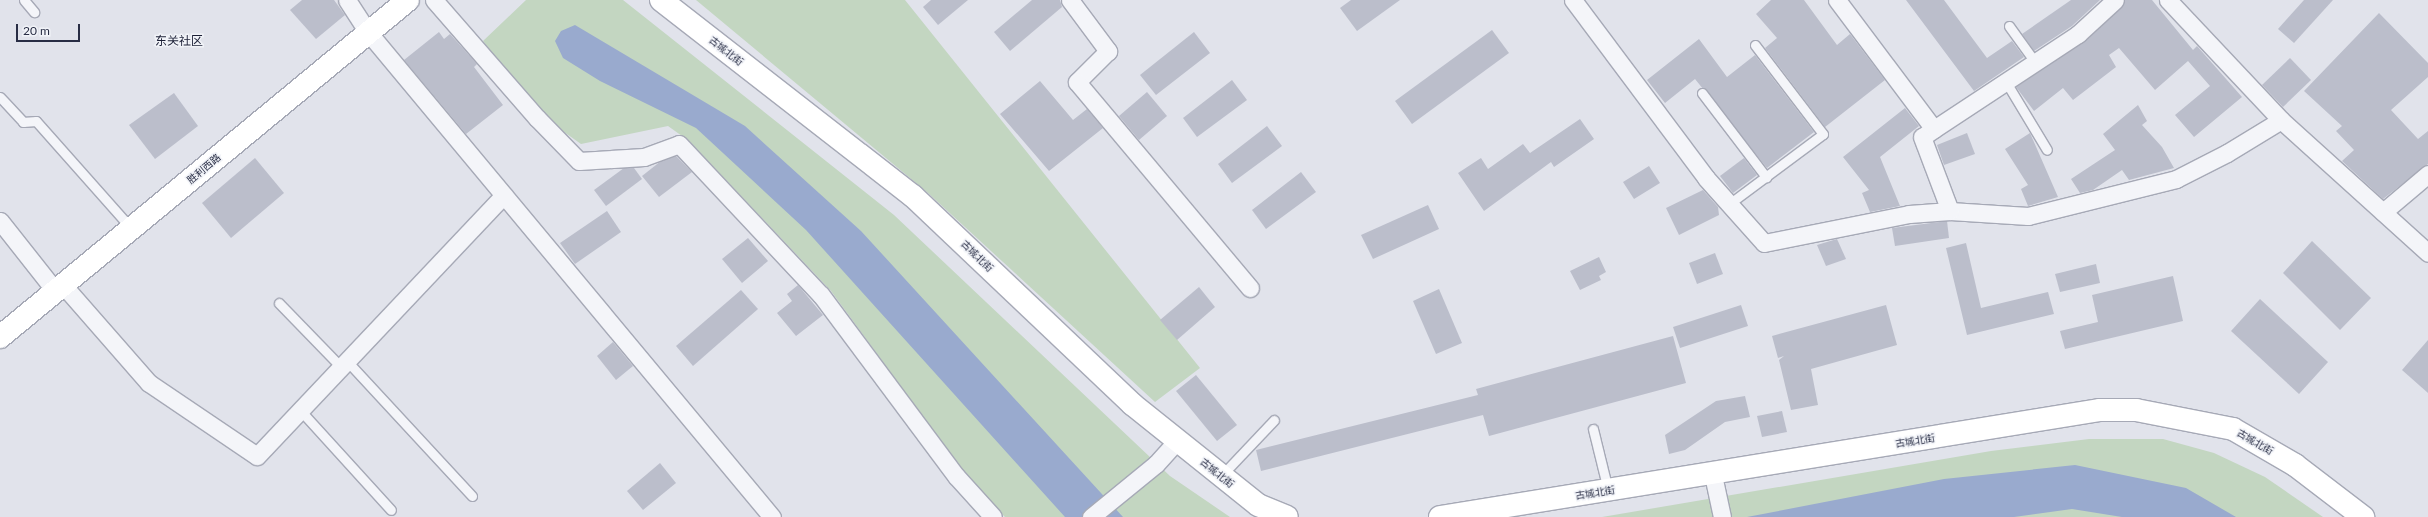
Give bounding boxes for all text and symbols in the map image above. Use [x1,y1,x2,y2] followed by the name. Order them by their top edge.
[18,16,82,42] scale bar
[23,23,50,38] text: 20 m
[155,34,203,48] district label: 东关社区
[707,34,745,68] street label: 古城北街
[185,152,223,186] street label: 胜利西路
[958,238,996,274] street label: 古城北街
[2235,427,2275,457] street label: 古城北街
[1894,432,1936,450] street label: 古城北街
[1198,456,1236,490] street label: 古城北街
[1574,484,1616,502] street label: 古城北街

